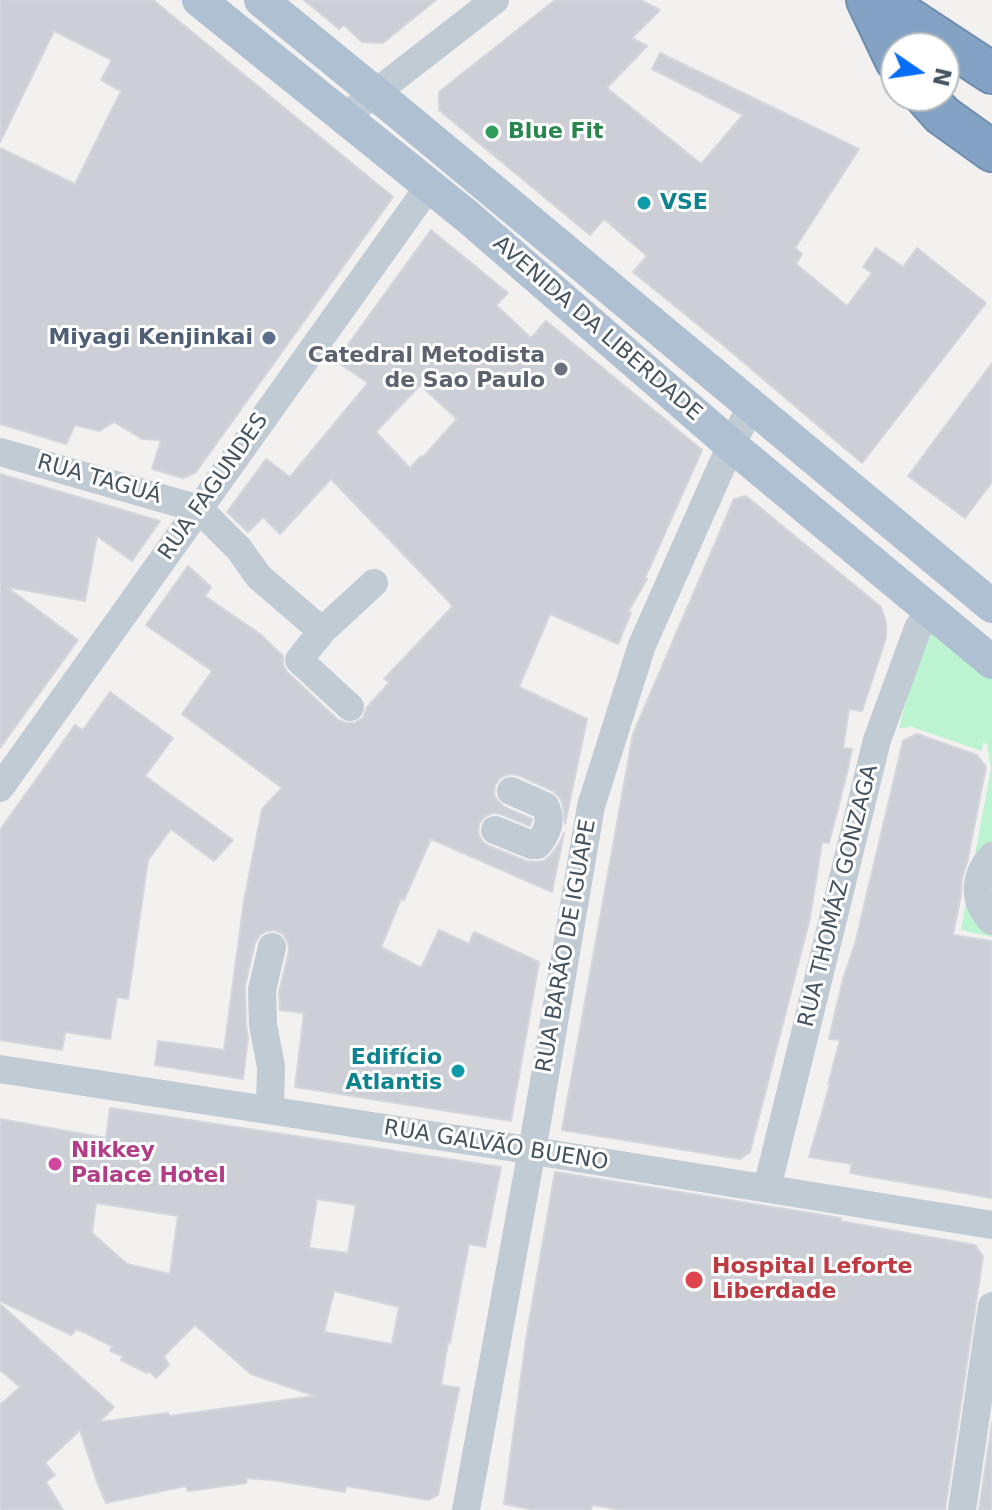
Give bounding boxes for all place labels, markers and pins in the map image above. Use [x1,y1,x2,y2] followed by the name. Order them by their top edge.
[508,119,604,145] place label: Blue Fit
[483,123,501,141] marker: Blue Fit
[660,190,708,216] place label: VSE
[635,194,653,212] marker: VSE
[48,325,253,351] place label: Miyagi Kenjinkai
[260,329,278,347] marker: Miyagi Kenjinkai
[308,343,545,394] place label: Catedral Metodista de Sao Paulo
[552,360,570,378] marker: Catedral Metodista de Sao Paulo
[345,1045,442,1096] place label: Edifício Atlantis
[449,1062,467,1080] marker: Edifício Atlantis
[71,1138,226,1190] place label: Nikkey Palace Hotel
[46,1155,64,1173] marker: Nikkey Palace Hotel
[712,1254,912,1306] place label: Hospital Leforte Liberdade
[683,1269,705,1291] marker: Hospital Leforte Liberdade

